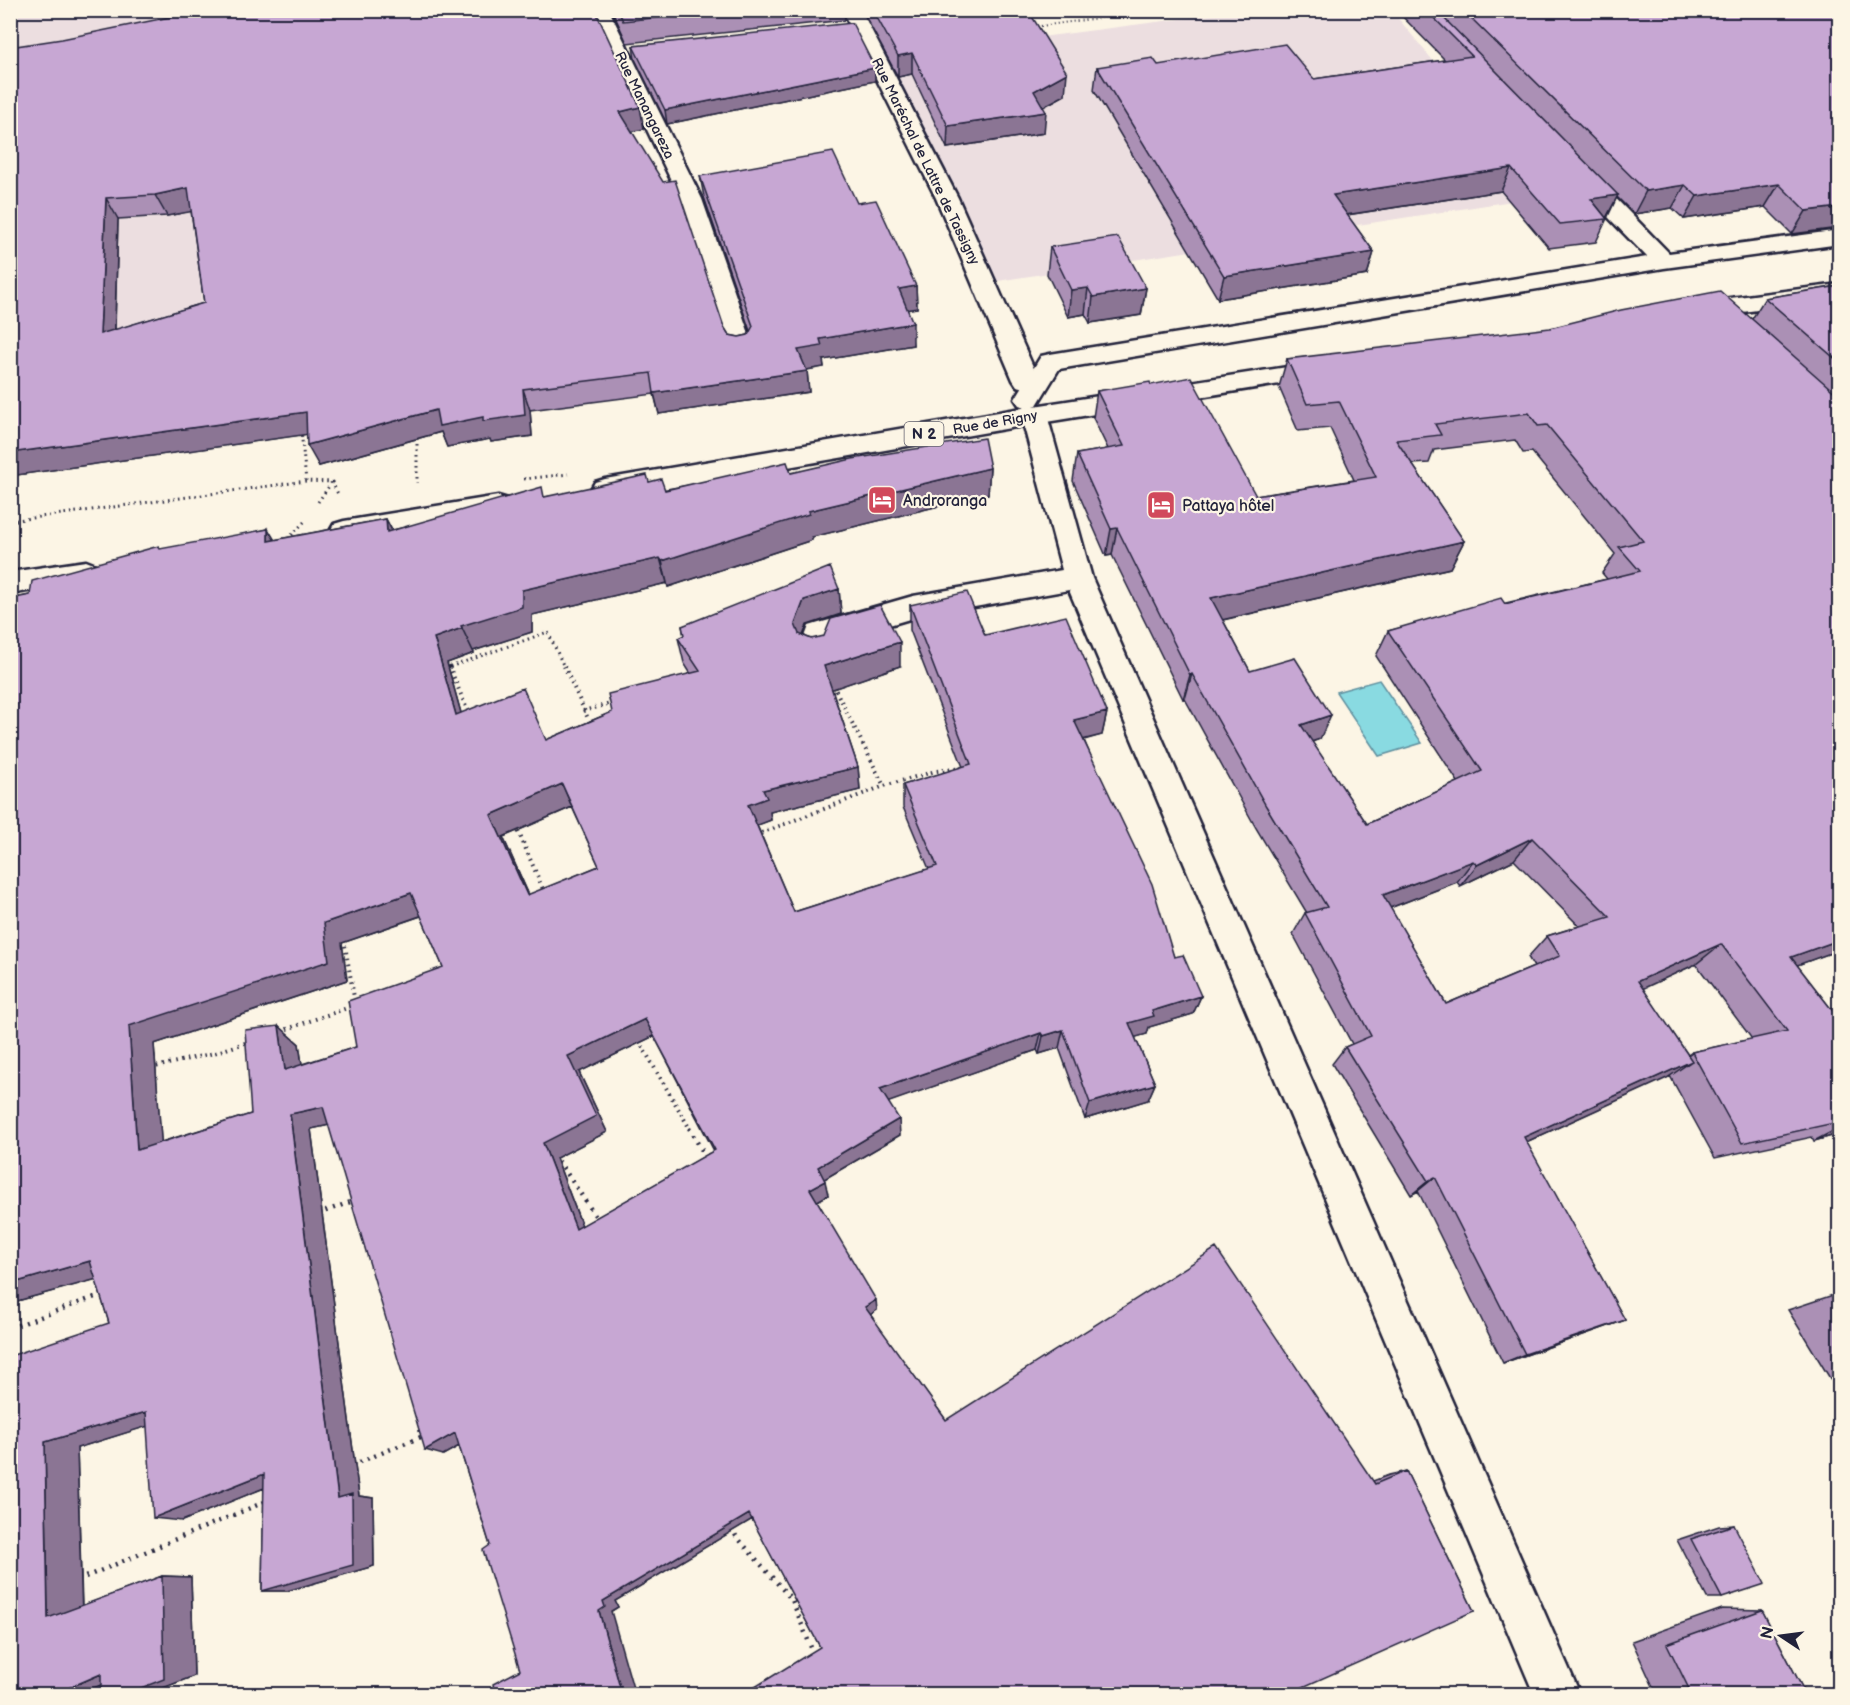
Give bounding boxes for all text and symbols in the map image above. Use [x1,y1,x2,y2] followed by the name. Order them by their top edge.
[611,49,678,162] street label: Rue Manangareza
[868,55,983,268] street label: Rue Maréchal de Lattre de Tassigny
[952,407,1039,438] street label: Rue de Rigny
[904,422,944,446] road number: N 2
[866,484,898,516] hotel icon: Androranga
[1145,489,1177,521] hotel icon: Pattaya hôtel
[903,492,987,511] place label: Androranga
[1182,497,1274,516] place label: Pattaya hôtel
[1751,1606,1811,1666] north arrow
[1757,1625,1778,1641] text: N

